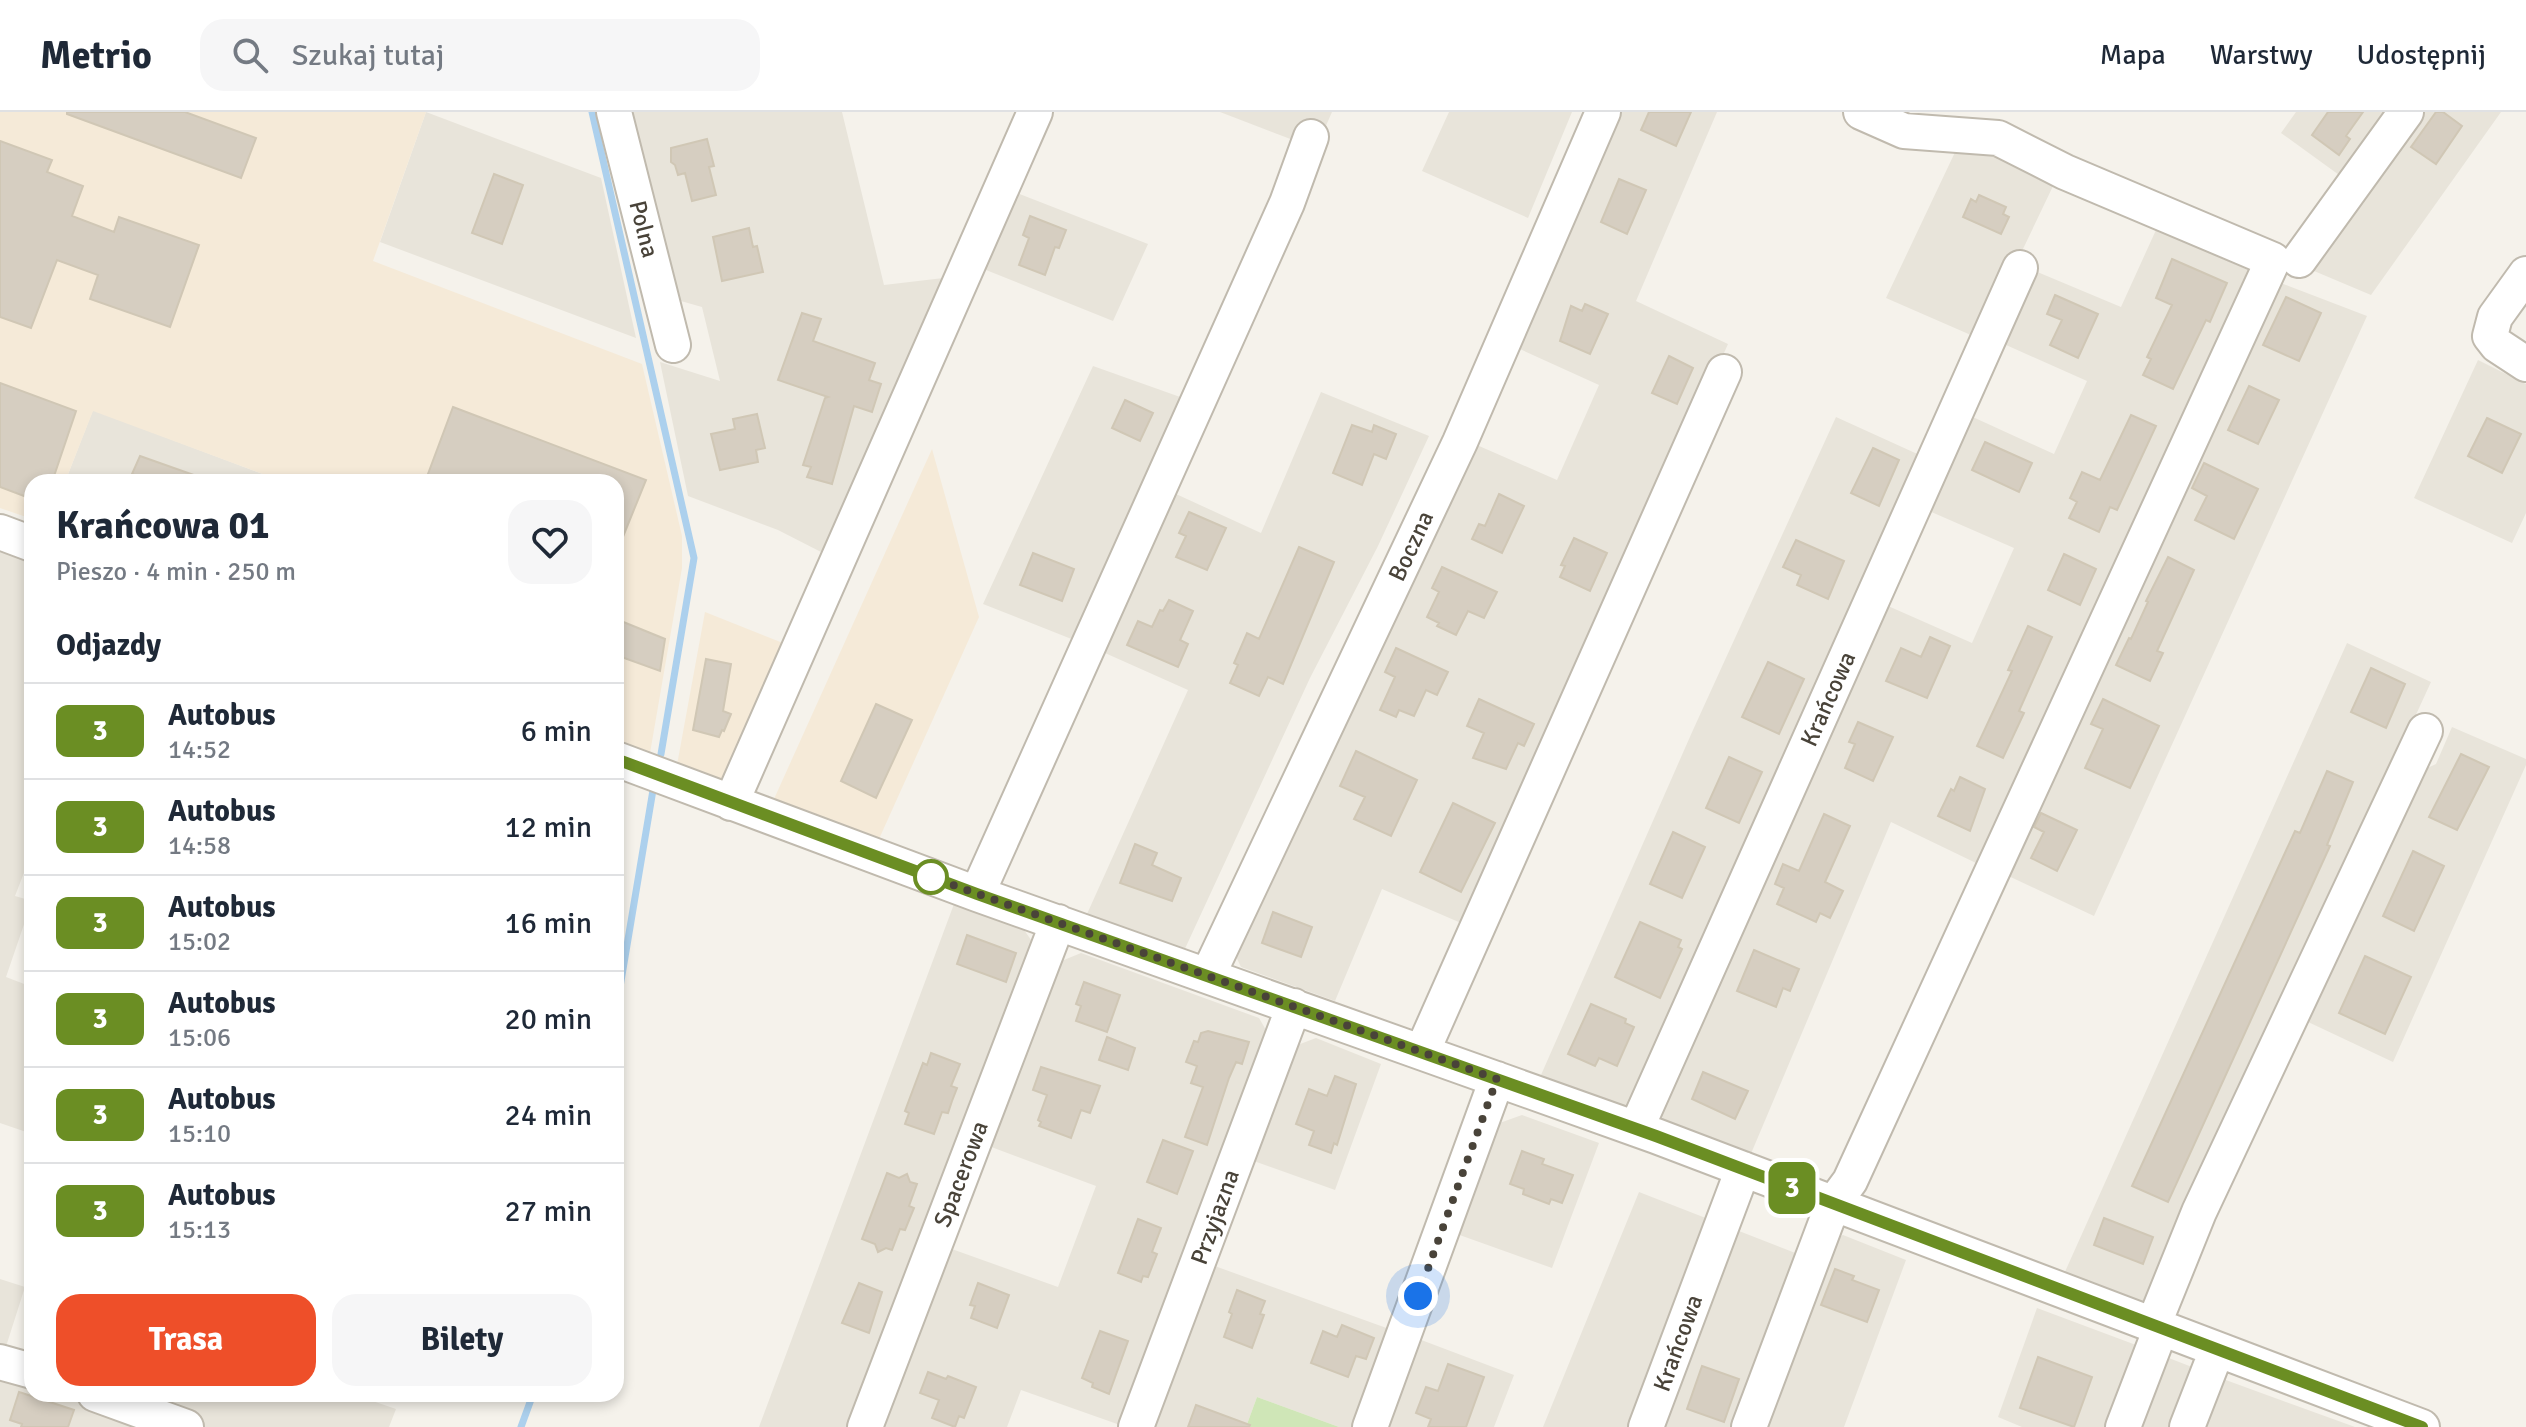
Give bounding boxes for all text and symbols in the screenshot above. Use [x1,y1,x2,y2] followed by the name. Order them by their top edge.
[200,19,760,91] search box
[40,32,152,79] text: Metrio
[228,33,272,77] icon: search
[292,37,444,74] text: Szukaj tutaj
[2100,38,2166,72] text: Mapa
[2210,38,2313,72] text: Warstwy
[2357,38,2486,72] text: Udostępnij
[622,197,666,261] street label: Polna
[508,500,592,584] button: heart
[56,502,270,549] text: Krańcowa 01
[1382,506,1440,586] street label: Boczna
[56,556,296,588] text: Pieszo · 4 min · 250 m
[56,627,161,664] text: Odjazdy
[1794,647,1862,751] street label: Krańcowa
[168,697,276,734] text: Autobus
[521,713,592,750] text: 6 min
[92,714,108,748] text: 3
[168,734,231,766] text: 14:52
[168,793,276,830] text: Autobus
[505,809,592,846] text: 12 min
[92,810,108,844] text: 3
[168,830,231,862] text: 14:58
[914,860,948,894] unlabelled marker
[168,889,276,926] text: Autobus
[505,905,592,942] text: 16 min
[92,906,108,940] text: 3
[168,926,231,958] text: 15:02
[168,985,276,1022] text: Autobus
[505,1001,592,1038] text: 20 min
[92,1002,108,1036] text: 3
[168,1022,231,1054] text: 15:06
[168,1081,276,1118] text: Autobus
[505,1097,592,1134] text: 24 min
[92,1098,108,1132] text: 3
[927,1117,995,1231] street label: Spacerowa
[168,1118,231,1150] text: 15:10
[1766,1162,1818,1214] line badge: 3
[1184,1165,1246,1269] street label: Przyjazna
[1784,1171,1800,1205] text: 3
[168,1177,276,1214] text: Autobus
[505,1193,592,1230] text: 27 min
[92,1194,108,1228] text: 3
[168,1214,231,1246] text: 15:13
[1398,1276,1438,1316] your location
[1647,1290,1709,1396] street label: Krańcowa
[56,1294,316,1386] button: Trasa
[332,1294,592,1386] button: Bilety

